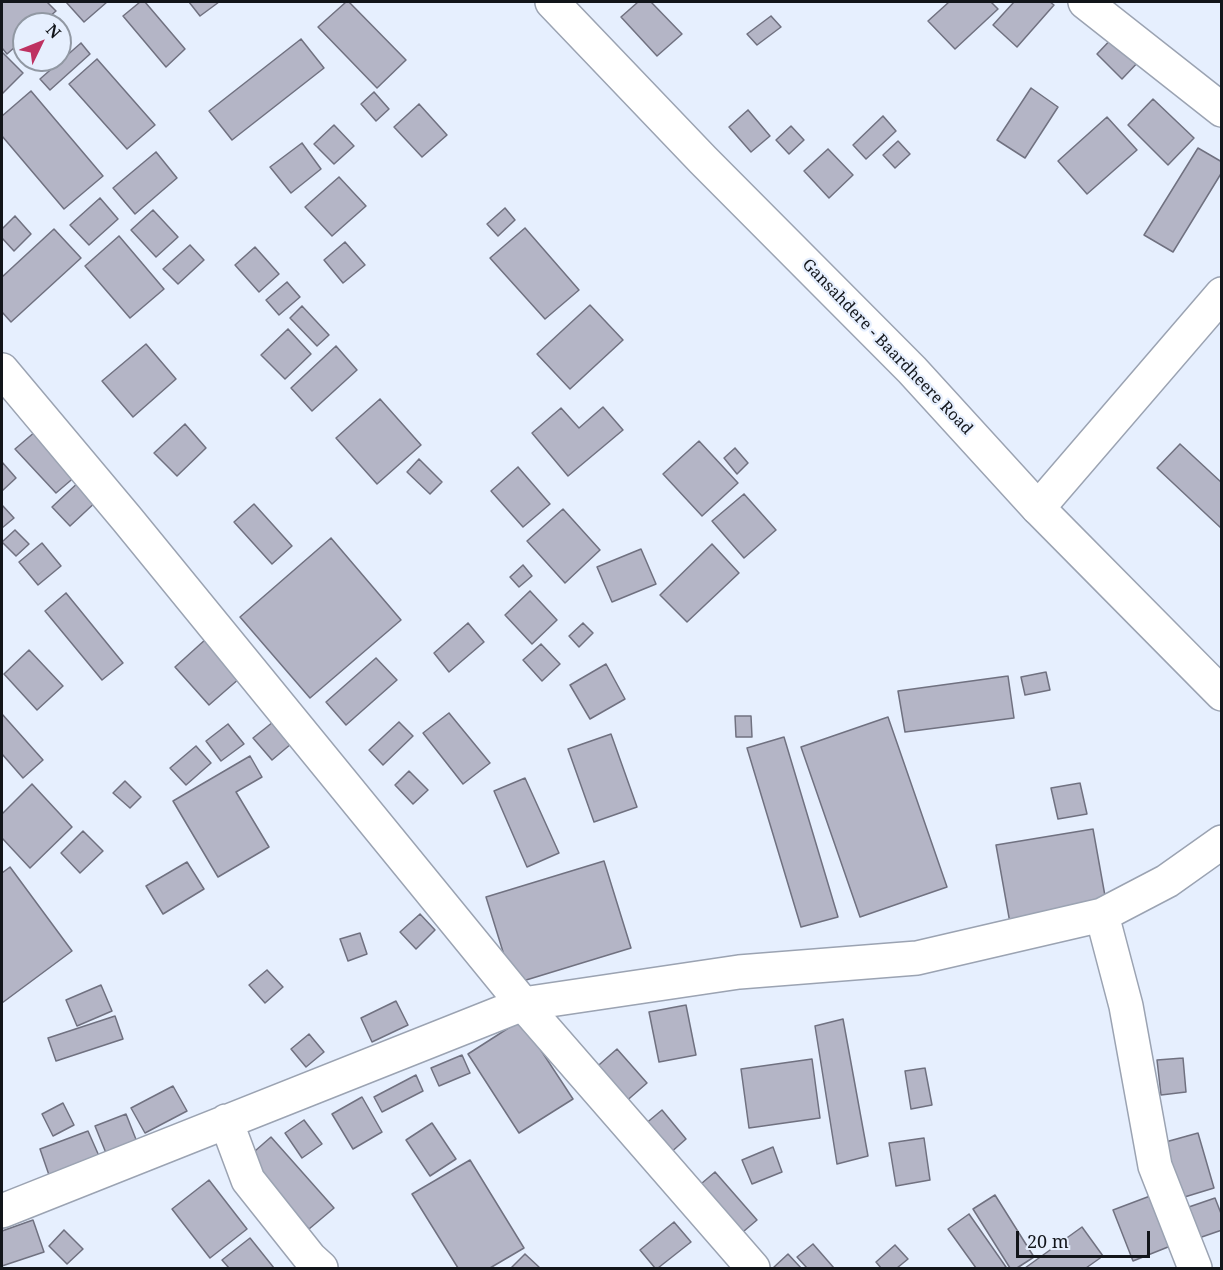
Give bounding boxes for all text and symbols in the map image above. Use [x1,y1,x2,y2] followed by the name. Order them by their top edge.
[12,12,72,72] north arrow
[41,19,66,43] text: N
[798,255,976,439] street label: Gansahdere - Baardheere Road
[1019,1219,1152,1257] scale bar
[1027,1229,1069,1253] text: 20 m

